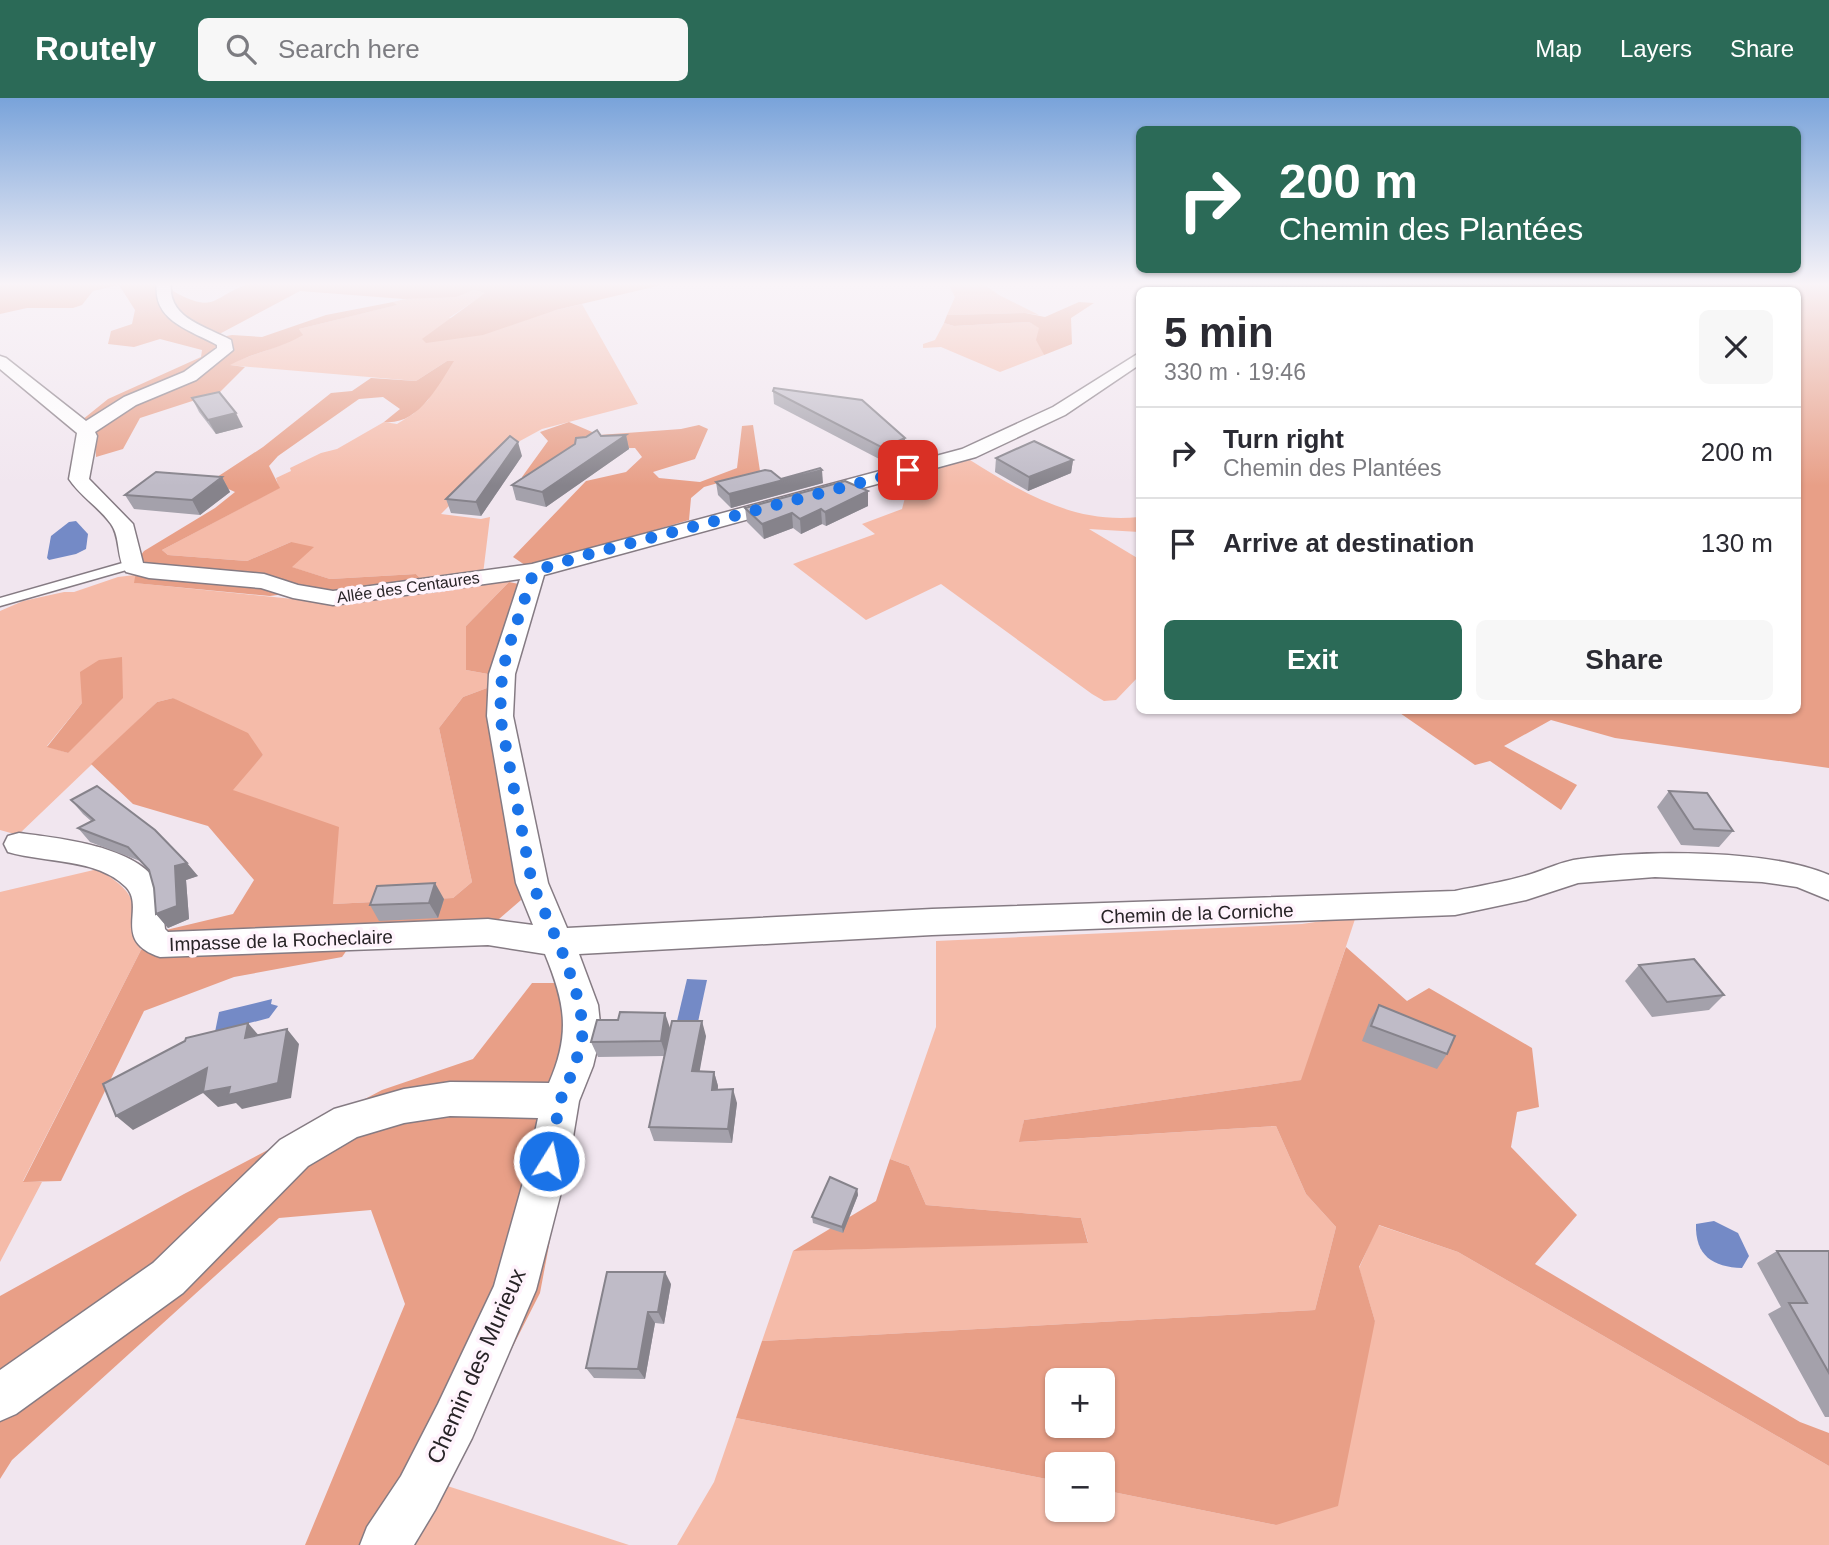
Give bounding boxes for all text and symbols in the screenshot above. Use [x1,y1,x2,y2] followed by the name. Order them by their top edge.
[198,18,688,81] search box
[35,30,156,67] text: Routely
[222,30,260,68] icon: search
[278,34,420,64] text: Search here
[1535,35,1582,62] text: Map
[1620,35,1692,62] text: Layers
[1730,35,1794,62] text: Share
[1164,154,1255,245] icon: right
[1279,154,1418,208] text: 200 m
[1279,211,1583,247] text: Chemin des Plantées
[1164,309,1274,356] text: 5 min
[1699,310,1773,384] button: close
[1164,359,1306,385] text: 330 m · 19:46
[1223,424,1344,454] text: Turn right
[1164,434,1202,472] icon: right
[1701,437,1773,467] text: 200 m
[878,440,938,500] pin
[889,451,927,489] icon: arrive
[1223,455,1442,481] text: Chemin des Plantées
[1164,525,1202,563] icon: arrive
[1223,528,1474,558] text: Arrive at destination
[1701,528,1773,558] text: 130 m
[336,569,481,606] street label: Allée des Centaures
[1164,620,1462,700] button: Exit
[1476,620,1773,700] button: Share
[1100,900,1294,927] street label: Chemin de la Corniche
[169,926,393,955] street label: Impasse de la Rocheclaire
[512,1124,586,1198] position arrow
[421,1264,531,1468] street label: Chemin des Murieux
[1045,1368,1115,1522] map controls
[1045,1368,1115,1438] button: +
[1045,1452,1115,1522] button: −

